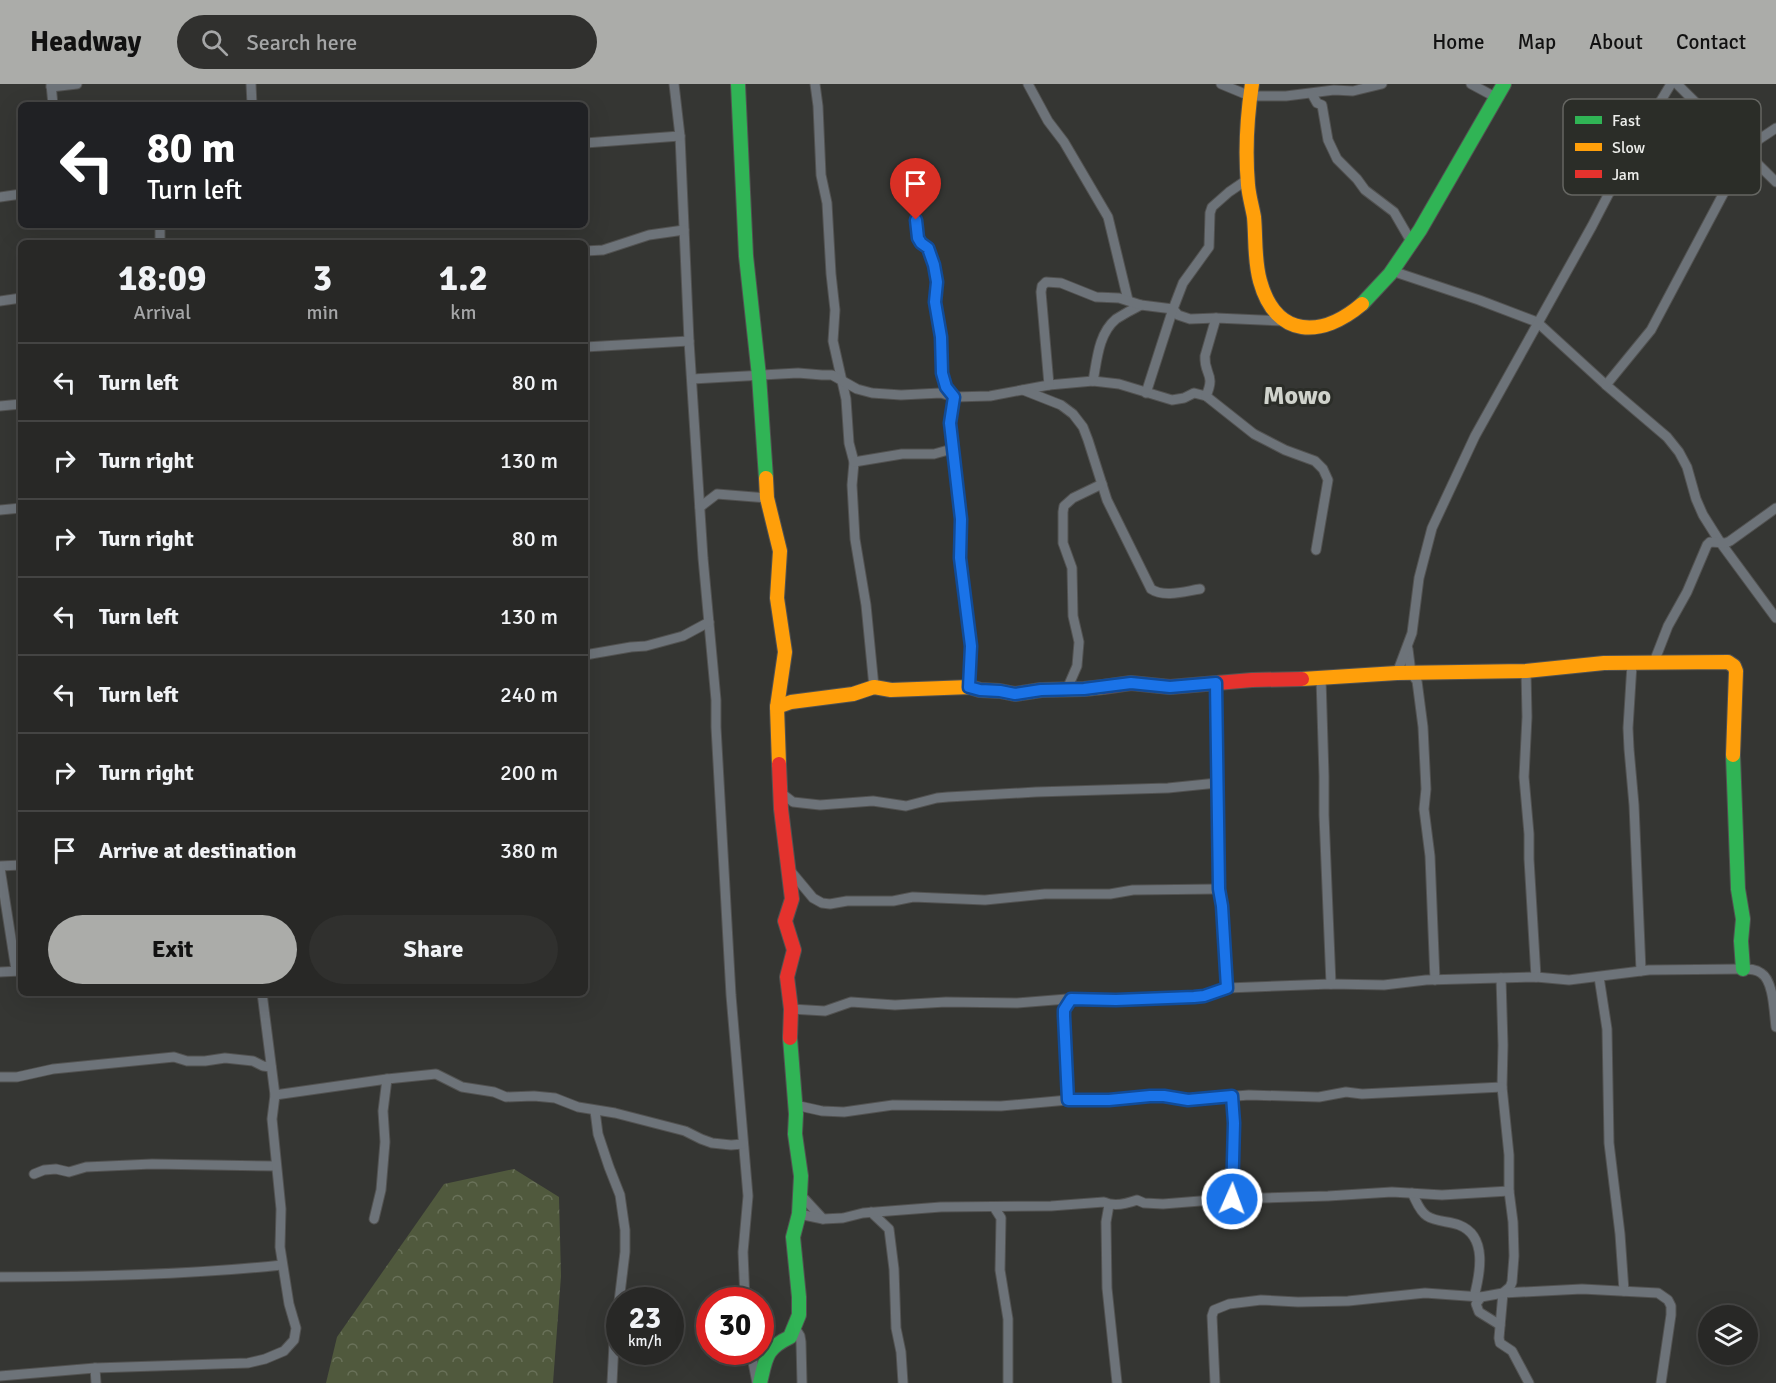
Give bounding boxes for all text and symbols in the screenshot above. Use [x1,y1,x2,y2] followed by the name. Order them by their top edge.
[177,15,597,69] search box
[30,25,141,59] text: Headway
[198,26,231,59] icon: search
[246,29,357,56] text: Search here
[1432,29,1485,55] text: Home
[1518,29,1556,55] text: Map
[1589,29,1643,55] text: About
[1676,29,1746,55] text: Contact
[1563,99,1761,195] legend
[1612,111,1641,131] text: Fast
[147,123,236,174] text: 80 m
[48,126,126,204] icon: left
[1612,138,1646,158] text: Slow
[890,158,941,220] pin
[1612,165,1640,185] text: Jam
[899,167,932,200] icon: arrive
[147,174,242,207] text: Turn left
[118,256,206,301] text: 18:09
[313,256,332,301] text: 3
[439,256,488,301] text: 1.2
[133,300,191,325] text: Arrival
[306,300,339,325] text: min
[450,300,476,325] text: km
[48,366,81,399] icon: left
[99,369,179,396] text: Turn left
[512,369,558,396] text: 80 m
[1263,380,1331,412] district label: Mowo
[48,444,81,477] icon: right
[99,447,194,474] text: Turn right
[500,447,558,474] text: 130 m
[48,522,81,555] icon: right
[99,525,194,552] text: Turn right
[512,525,558,552] text: 80 m
[48,600,81,633] icon: left
[99,603,179,630] text: Turn left
[500,603,558,630] text: 130 m
[48,678,81,711] icon: left
[99,681,179,708] text: Turn left
[500,681,558,708] text: 240 m
[48,756,81,789] icon: right
[99,759,194,786] text: Turn right
[500,759,558,786] text: 200 m
[48,834,81,867] icon: arrive
[99,837,296,864] text: Arrive at destination
[500,837,558,864] text: 380 m
[48,915,297,984] button: Exit
[309,915,558,984] button: Share
[1200,1167,1264,1231] position arrow
[696,1287,774,1365] speed limit sign: 30
[629,1300,661,1337] text: 23
[1698,1305,1758,1365] map controls
[1698,1305,1758,1365] button: layers
[628,1332,662,1350] text: km/h

